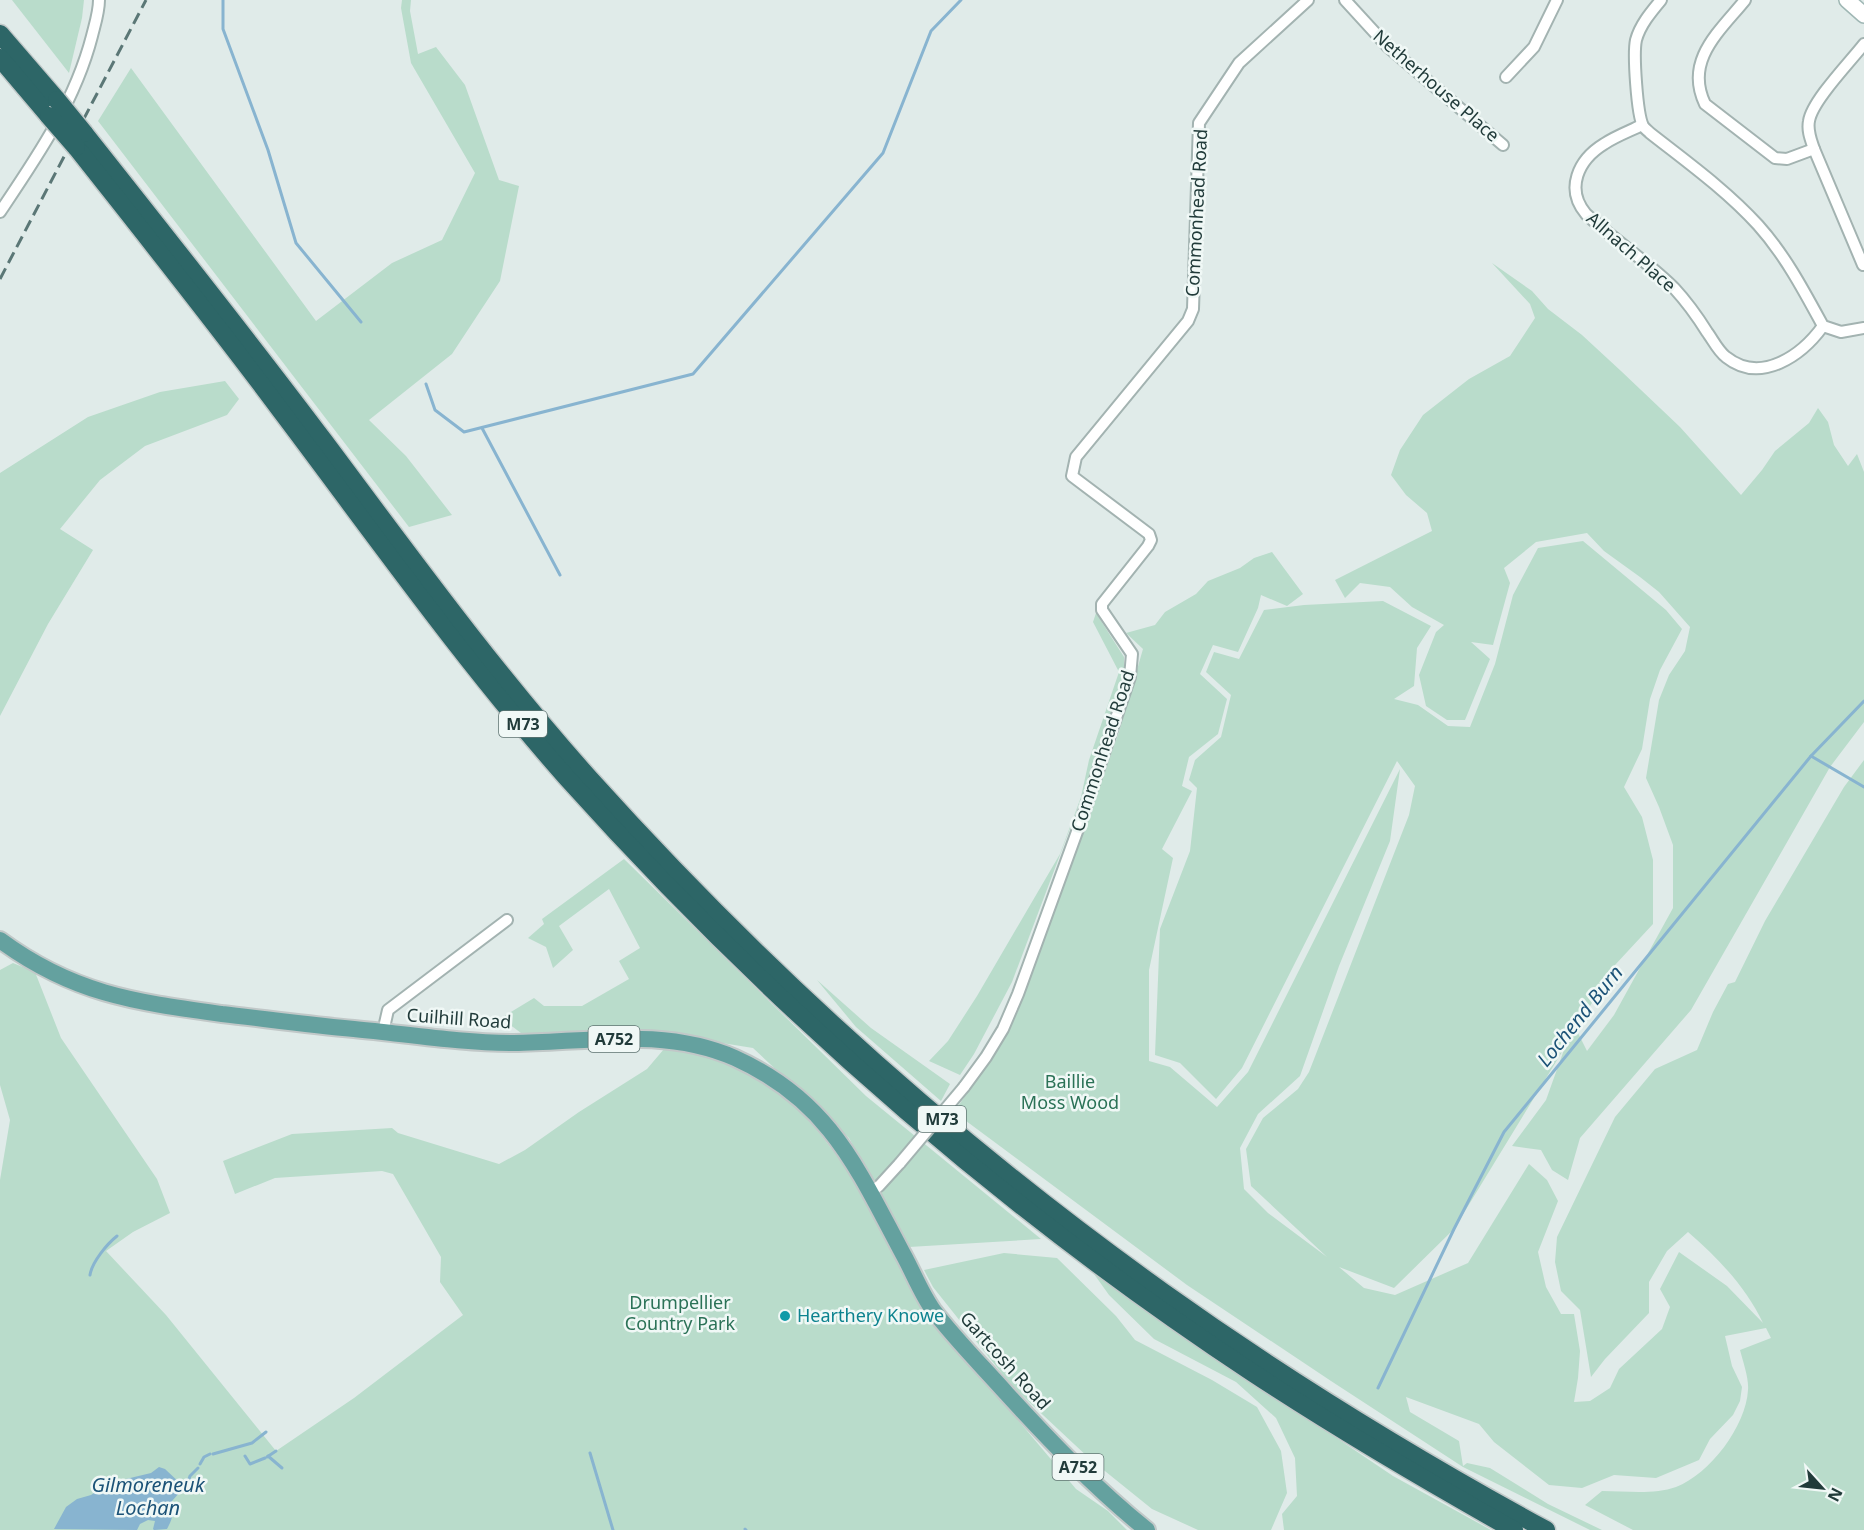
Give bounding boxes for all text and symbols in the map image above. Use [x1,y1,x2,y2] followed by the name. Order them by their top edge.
[1368,24,1505,147] street label: Netherhouse Place
[1180,128,1212,298] street label: Commonhead Road
[1582,206,1681,297] street label: Allnach Place
[1065,667,1139,834] street label: Commonhead Road
[499,711,547,737] road number: M73
[1530,959,1629,1072] water label: Lochend Burn
[406,1002,512,1034] street label: Cuilhill Road
[588,1026,640,1052] road number: A752
[1021,1069,1119,1114] park label: Baillie Moss Wood
[918,1106,966,1132] road number: M73
[625,1290,736,1335] park label: Drumpellier Country Park
[797,1303,944,1327] place label: Hearthery Knowe
[955,1306,1056,1415] street label: Gartcosh Road
[778,1309,792,1323] marker: Hearthery Knowe
[1052,1454,1104,1480] road number: A752
[1792,1458,1852,1518] north arrow
[91,1471,206,1521] water label: Gilmoreneuk Lochan
[1823,1484,1848,1506] text: N

